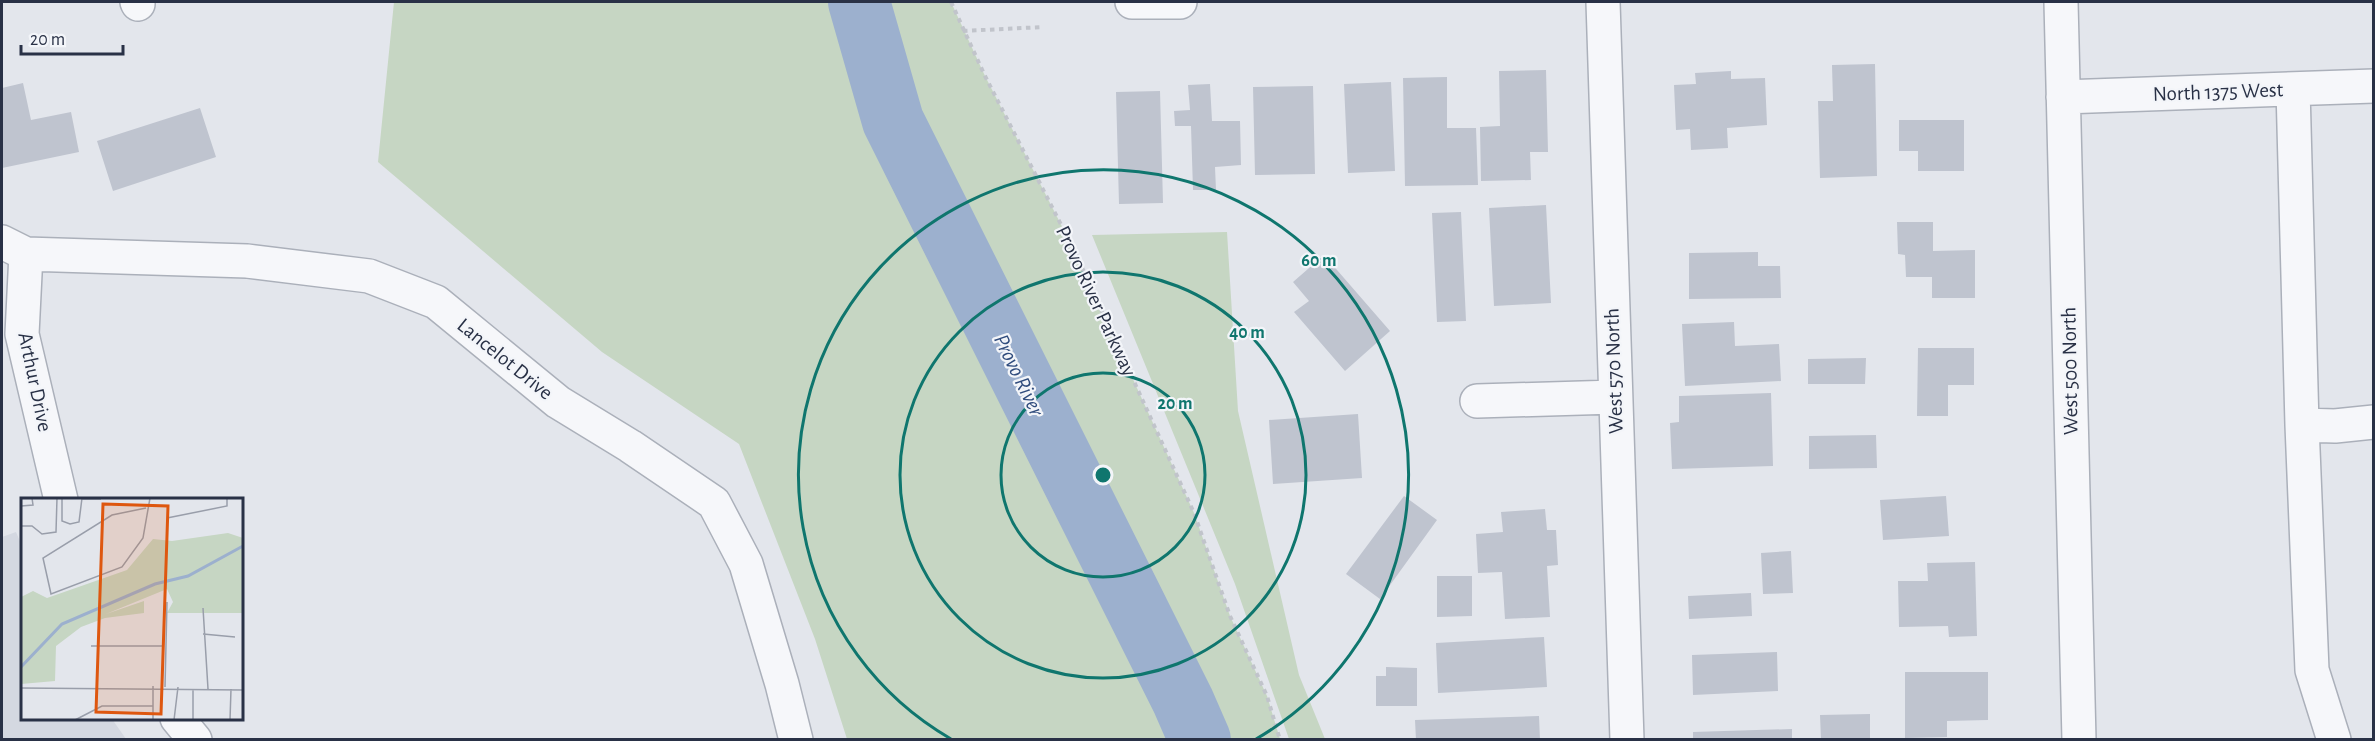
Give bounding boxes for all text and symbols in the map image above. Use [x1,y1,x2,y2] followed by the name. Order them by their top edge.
[21,18,123,56] scale bar
[30,31,65,49] text: 20 m
[2152,79,2284,105] street label: North 1375 West
[1052,222,1140,380] street label: Provo River Parkway
[1301,252,1337,270] text: 60 m
[2058,307,2082,435] street label: West 500 North
[1601,308,1627,434] street label: West 570 North
[453,314,557,404] street label: Lancelot Drive
[1229,324,1265,342] text: 40 m
[14,331,56,433] street label: Arthur Drive
[990,331,1049,420] water label: Provo River
[1157,395,1193,413] text: 20 m
[1093,465,1113,485] centre of rings
[21,498,243,720] inset map

